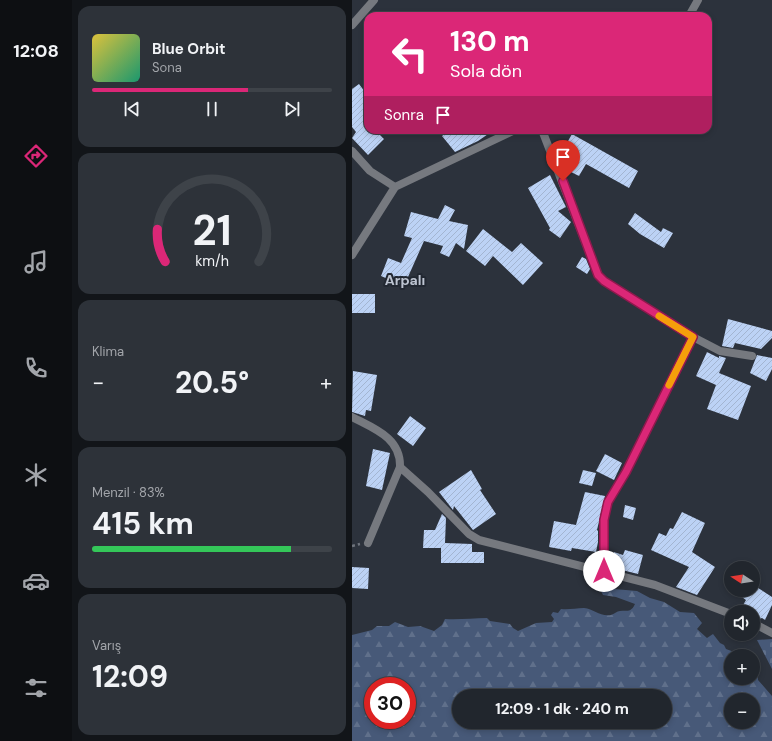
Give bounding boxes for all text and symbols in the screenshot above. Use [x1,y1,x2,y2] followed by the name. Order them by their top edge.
[450,23,530,60] text: 130 m
[384,28,436,80] icon: left
[13,39,59,63] text: 12:08
[152,39,226,59] text: Blue Orbit
[152,59,182,76] text: Sona
[450,59,522,83] text: Sola dön
[121,98,143,120] icon: previous
[201,98,223,120] icon: pause
[281,98,303,120] icon: next
[432,104,454,126] icon: arrive
[384,105,424,125] text: Sonra
[546,140,580,181] pin
[22,142,50,170] icon: directions
[552,146,574,168] icon: arrive
[192,203,232,257] text: 21
[22,248,50,276] icon: music
[195,251,229,269] text: km/h
[385,271,425,289] district label: Arpalı
[92,343,124,360] text: Klima
[22,354,50,382] icon: phone
[175,363,249,402] text: 20.5°
[92,368,104,397] text: −
[320,368,332,397] text: +
[22,461,50,489] icon: climate
[92,484,165,501] text: Menzil · 83%
[92,504,194,543] text: 415 km
[583,550,625,592] position arrow
[724,561,760,597] north arrow
[724,561,760,729] map controls
[22,567,50,595] icon: car
[724,605,760,641] button: sound
[92,637,121,654] text: Varış
[724,649,760,685] button: +
[92,657,168,696] text: 12:09
[22,674,50,702] icon: filters
[364,677,416,729] speed limit sign: 30
[724,693,760,729] button: −
[495,699,629,719] text: 12:09 · 1 dk · 240 m

